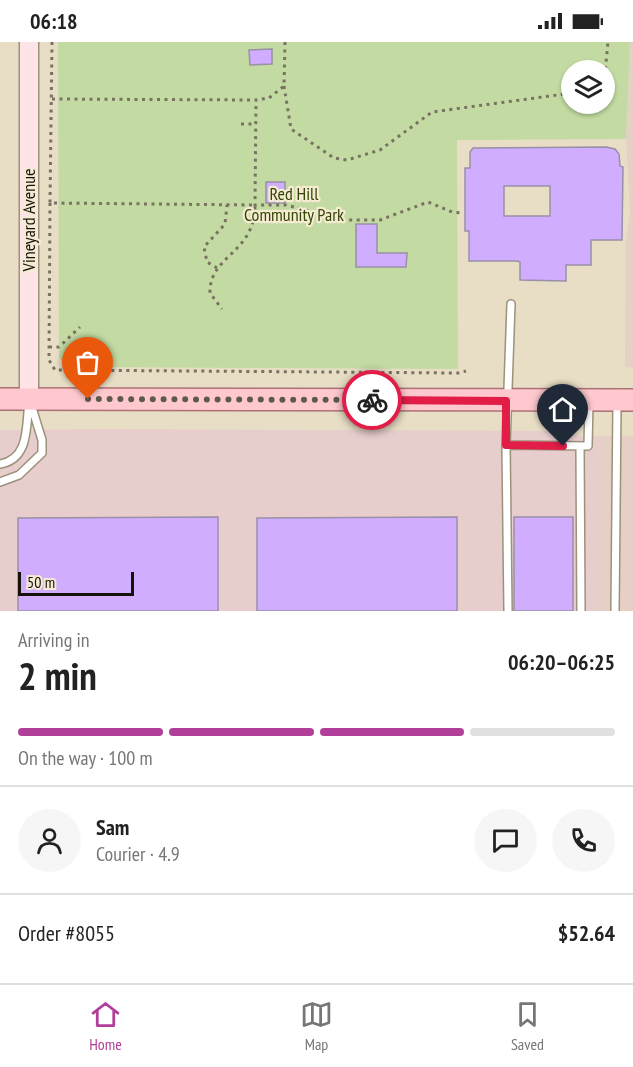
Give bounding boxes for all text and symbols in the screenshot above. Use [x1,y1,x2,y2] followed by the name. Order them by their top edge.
[30,7,78,35] text: 06:18
[561,60,615,114] map controls
[561,60,615,114] button: layers
[17,169,40,272] street label: Vineyard Avenue
[244,182,344,226] park label: Red Hill Community Park
[62,337,113,399] pin
[71,346,104,379] icon: bag
[342,370,402,430] courier
[356,384,389,417] icon: bike
[537,384,588,446] pin
[546,393,579,426] icon: home
[18,569,134,596] scale bar
[27,572,55,592] text: 50 m
[18,627,90,653] text: Arriving in
[508,648,615,676] text: 06:20–06:25
[18,650,97,701] text: 2 min
[18,745,153,771] text: On the way · 100 m
[18,809,81,872] button: person
[474,809,537,872] button: chat
[552,809,615,872] button: phone
[96,813,129,841] text: Sam
[96,841,180,867] text: Courier · 4.9
[18,919,115,947] text: Order #8055
[558,919,615,947] text: $52.64
[89,998,122,1054] tab: Home
[300,998,333,1054] tab: Map
[511,998,544,1054] tab: Saved

